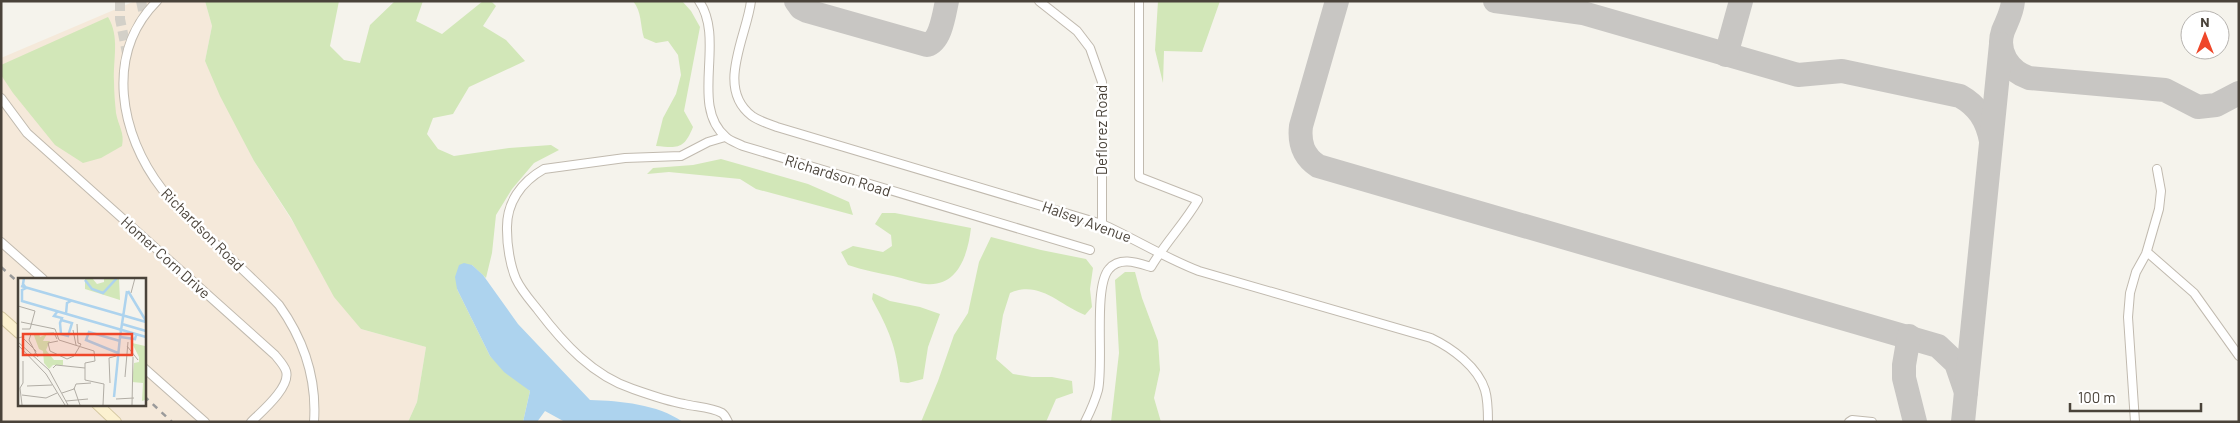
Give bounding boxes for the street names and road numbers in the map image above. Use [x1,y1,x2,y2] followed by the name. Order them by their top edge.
[1092,85,1110,175] street label: Deflorez Road
[783,150,893,200] street label: Richardson Road
[158,184,248,274] street label: Richardson Road
[1040,197,1134,245] street label: Halsey Avenue
[118,212,214,302] street label: Homer Corn Drive

